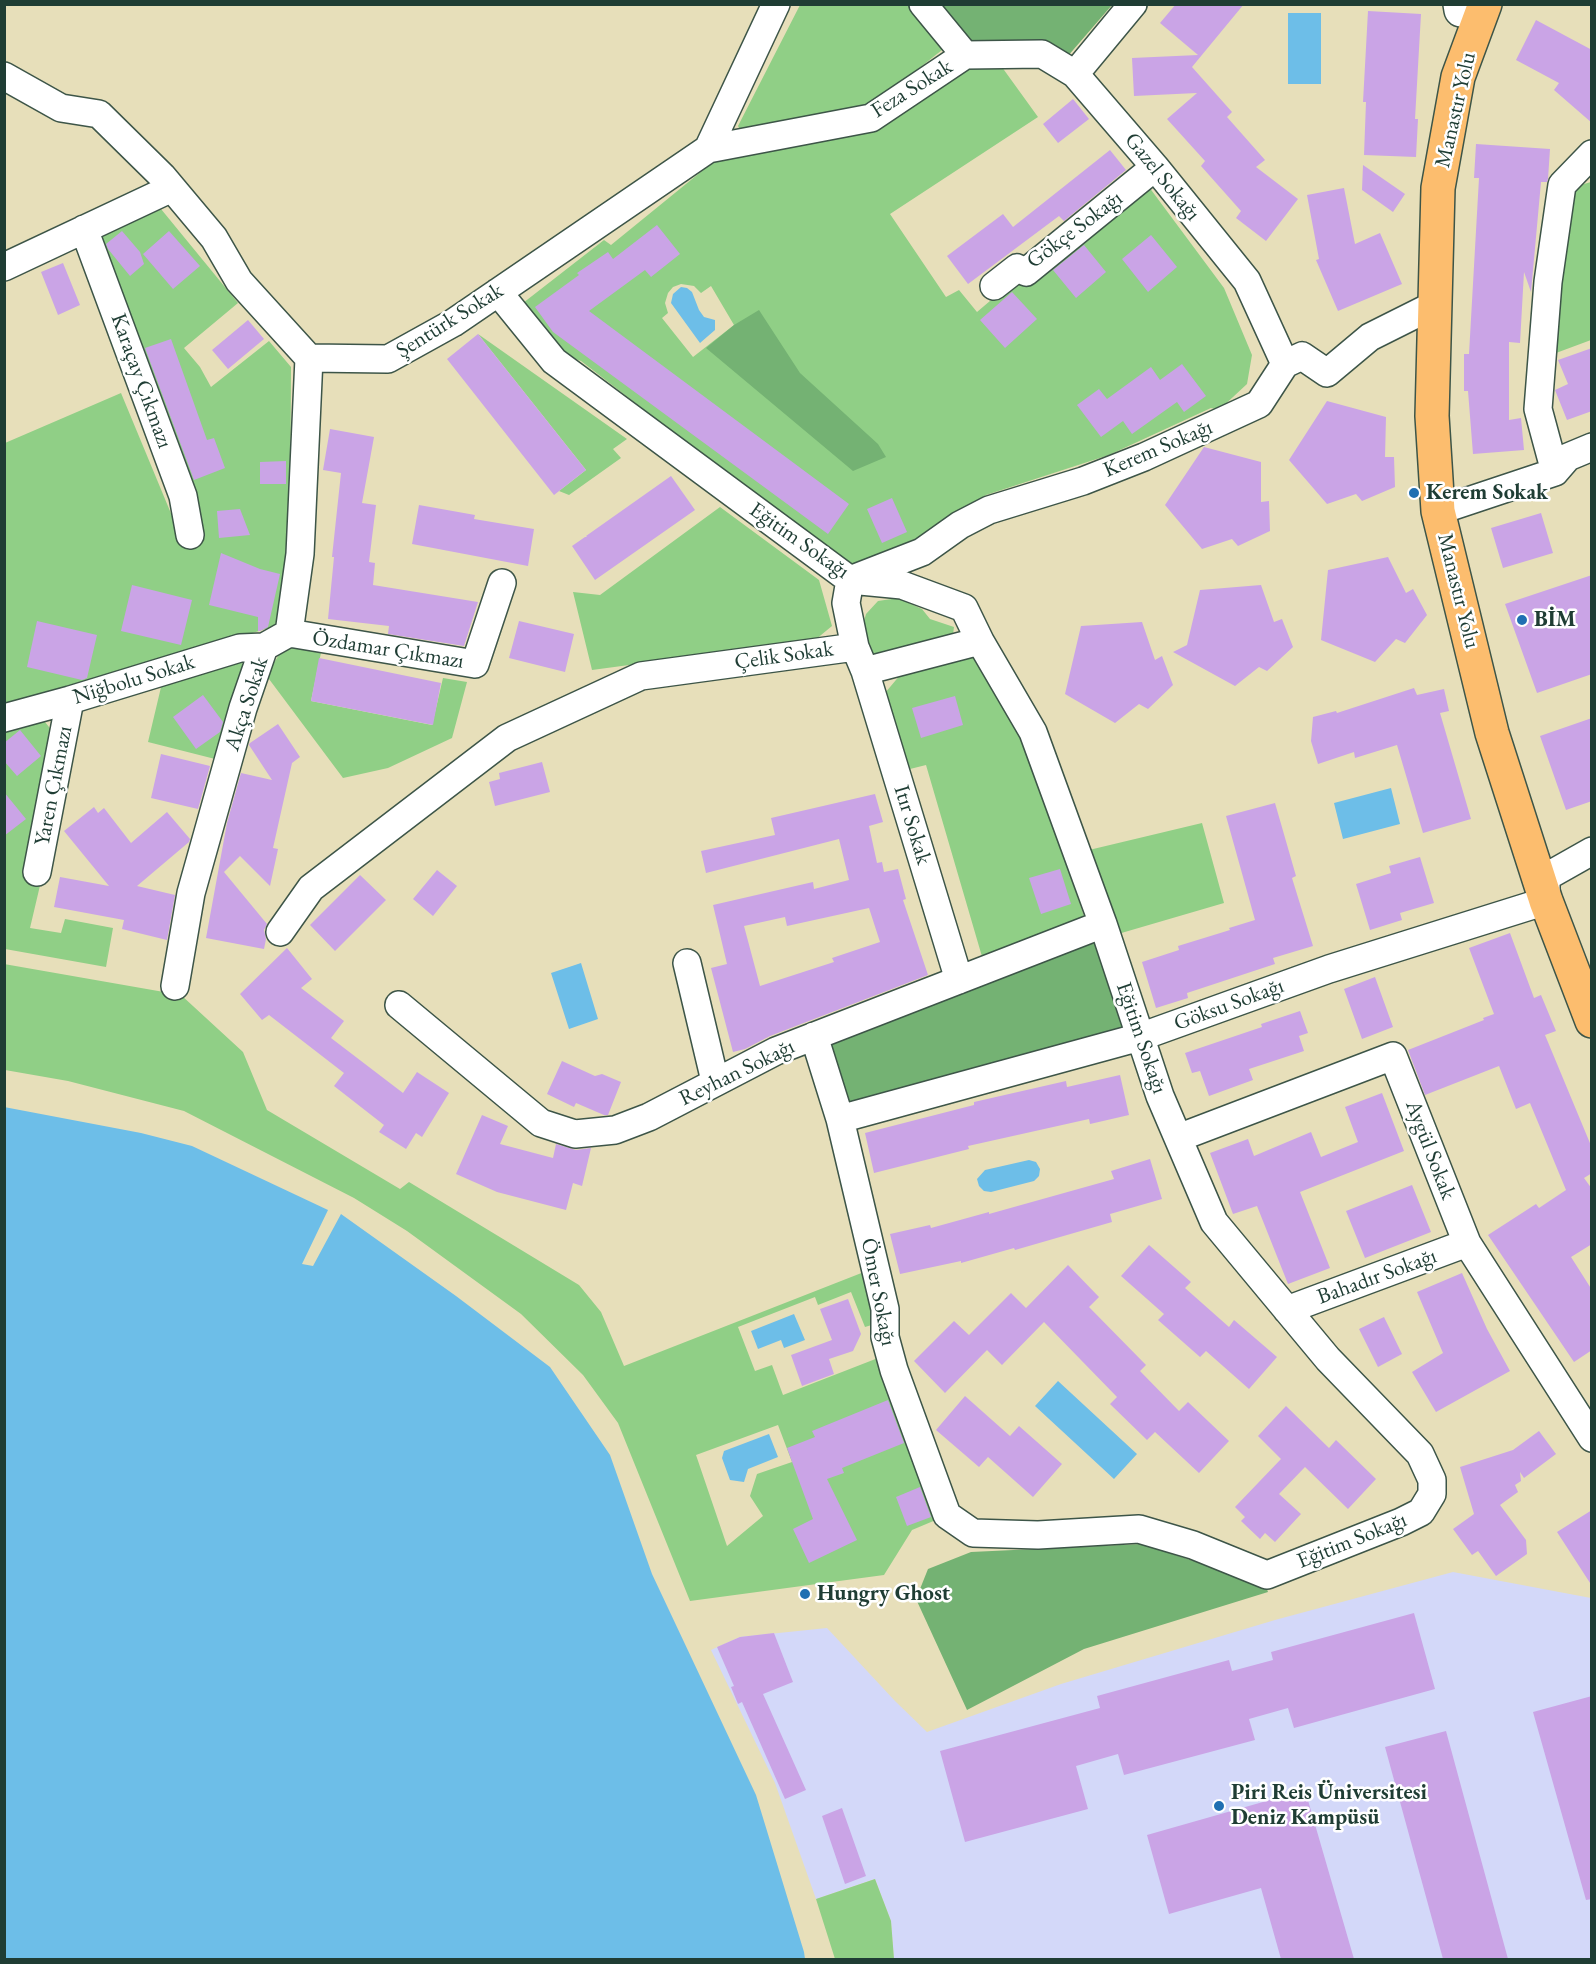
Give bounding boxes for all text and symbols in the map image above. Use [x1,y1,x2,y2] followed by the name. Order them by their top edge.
[1430,50,1482,170] street label: Manastır Yolu
[866,54,958,124] street label: Feza Sokak
[1118,128,1206,226] street label: Gazel Sokağı
[1022,185,1128,275] street label: Gökçe Sokağı
[392,278,508,364] street label: Şentürk Sokak
[104,310,178,452] street label: Karaçay Çıkmazı
[1100,414,1216,484] street label: Kerem Sokağı
[1426,480,1548,506] place label: Kerem Sokak
[1407,486,1421,500] marker: Kerem Sokak
[744,497,854,585] street label: Eğitim Sokağı
[1431,531,1485,651] street label: Manastır Yolu
[1534,607,1576,633] place label: BİM
[1515,613,1529,627] marker: BİM
[310,625,466,675] street label: Özdamar Çıkmazı
[733,636,835,676] street label: Çelik Sokak
[70,649,198,711] street label: Niğbolu Sokak
[219,654,275,754] street label: Akça Sokak
[29,724,79,848] street label: Yaren Çıkmazı
[887,782,937,868] street label: Itır Sokak
[1171,973,1287,1037] street label: Göksu Sokağı
[1110,979,1172,1097] street label: Eğitim Sokağı
[675,1034,799,1112] street label: Reyhan Sokağı
[1399,1097,1461,1203] street label: Aygül Sokak
[855,1236,901,1348] street label: Ömer Sokağı
[1314,1243,1440,1311] street label: Bahadır Sokağı
[1293,1507,1411,1575] street label: Eğitim Sokağı
[817,1581,950,1607] place label: Hungry Ghost
[798,1587,812,1601] marker: Hungry Ghost
[1231,1780,1427,1832] place label: Piri Reis Üniversitesi Deniz Kampüsü
[1212,1799,1226,1813] marker: Piri Reis Üniversitesi Deniz Kampüsü

